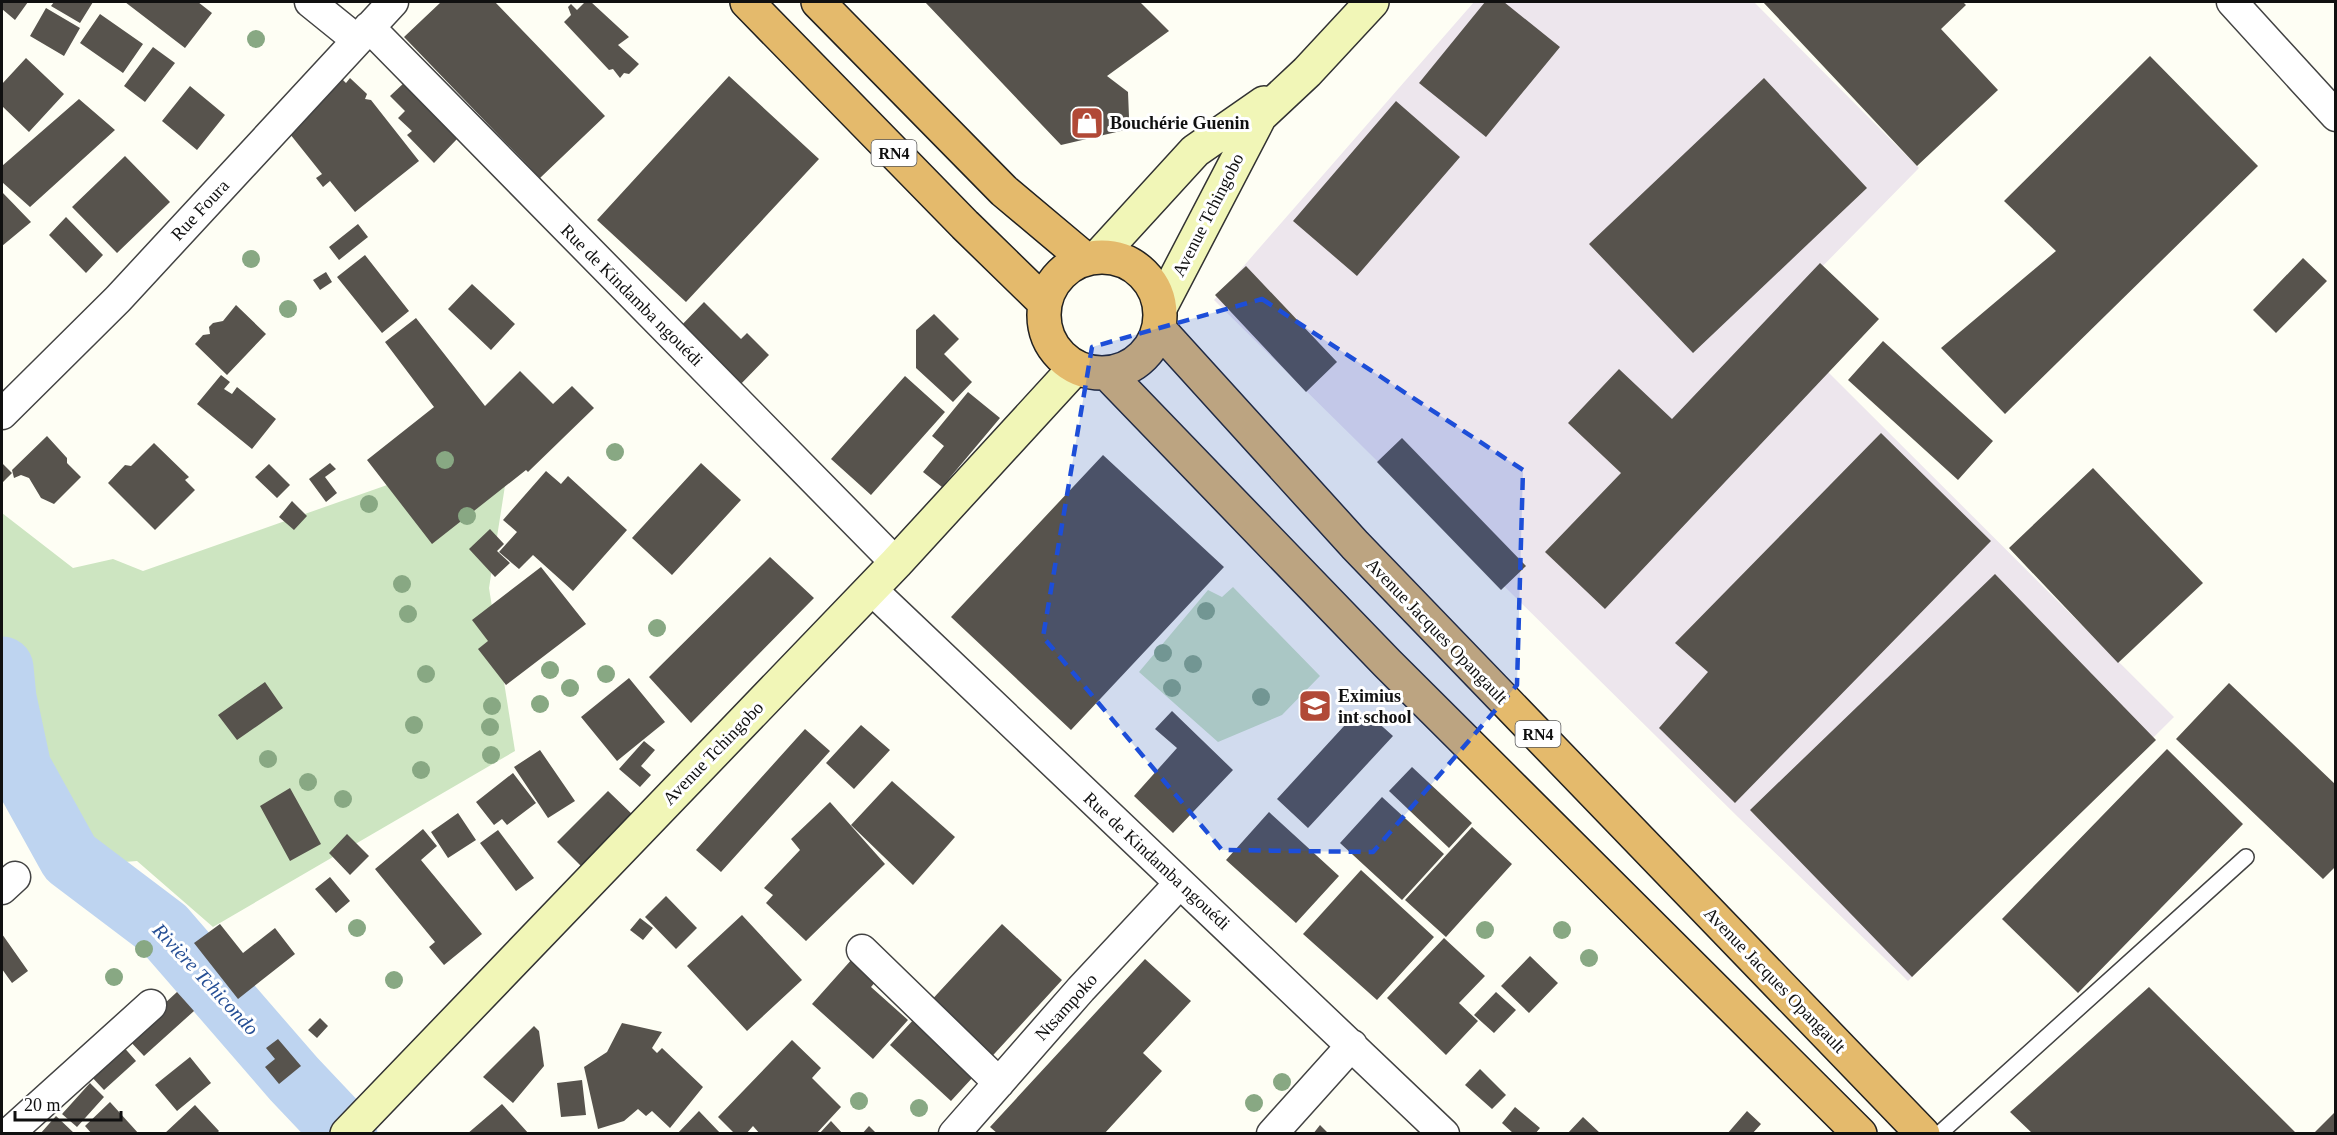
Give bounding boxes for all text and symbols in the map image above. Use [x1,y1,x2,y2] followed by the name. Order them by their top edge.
[1069,105,1105,141] shop icon: Bouchérie Guenin
[1110,113,1250,133] place label: Bouchérie Guenin
[872,140,916,166] road number: RN4
[1168,150,1248,280] street label: Avenue Tchingobo
[167,176,233,244] street label: Rue Foura
[557,220,707,370] street label: Rue de Kindamba ngouédi
[1362,554,1512,708] street label: Avenue Jacques Opangault
[1338,686,1412,727] place label: Eximius int school
[1297,688,1333,724] school or university icon: Eximius int school
[659,697,767,809] street label: Avenue Tchingobo
[1516,721,1560,747] road number: RN4
[1080,788,1234,934] street label: Rue de Kindamba ngouédi
[1700,903,1850,1057] street label: Avenue Jacques Opangault
[148,918,263,1039] water label: Rivière Tchicondo
[1031,969,1101,1045] street label: Ntsampoko
[15,1084,122,1122] scale bar
[24,1095,61,1115] text: 20 m

